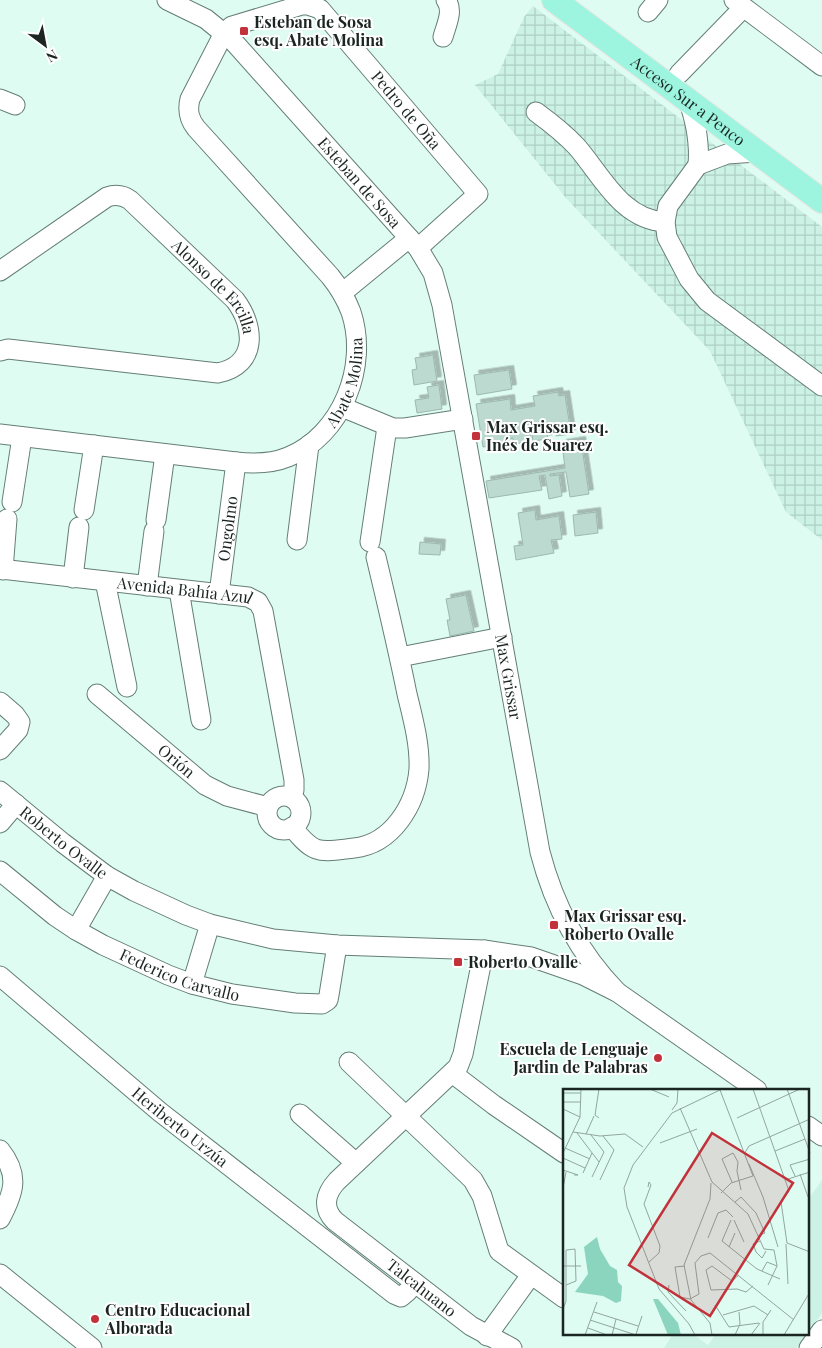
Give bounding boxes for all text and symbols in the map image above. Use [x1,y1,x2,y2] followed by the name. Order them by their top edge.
[254,11,384,50] place label: Esteban de Sosa esq. Abate Molina
[20,20,70,70] north arrow
[238,25,250,37] marker: Esteban de Sosa esq. Abate Molina
[43,46,61,67] text: N
[627,50,750,150] street label: Acceso Sur a Penco
[367,66,446,153] street label: Pedro de Oña
[314,132,406,232] street label: Esteban de Sosa
[167,234,260,335] street label: Alonso de Ercilla
[320,337,367,432] street label: Abate Molina
[486,416,608,455] place label: Max Grissar esq. Inés de Suarez
[470,430,482,442] marker: Max Grissar esq. Inés de Suarez
[212,494,242,562] street label: Ongolmo
[115,571,257,608] street label: Avenida Bahía Azul
[491,632,527,721] street label: Max Grissar
[154,739,200,782] street label: Orión
[16,801,112,883] street label: Roberto Ovalle
[564,905,686,944] place label: Max Grissar esq. Roberto Ovalle
[548,919,560,931] marker: Max Grissar esq. Roberto Ovalle
[117,943,241,1005] street label: Federico Carvallo
[468,951,578,972] place label: Roberto Ovalle
[452,956,464,968] marker: Roberto Ovalle
[499,1038,648,1077] place label: Escuela de Lenguaje Jardin de Palabras
[652,1052,664,1064] marker: Escuela de Lenguaje Jardin de Palabras
[128,1082,233,1171] street label: Heriberto Urzúa
[563,1089,810,1336] inset map
[383,1254,461,1321] street label: Talcahuano
[104,1299,250,1338] place label: Centro Educacional Alborada
[89,1313,101,1325] marker: Centro Educacional Alborada

